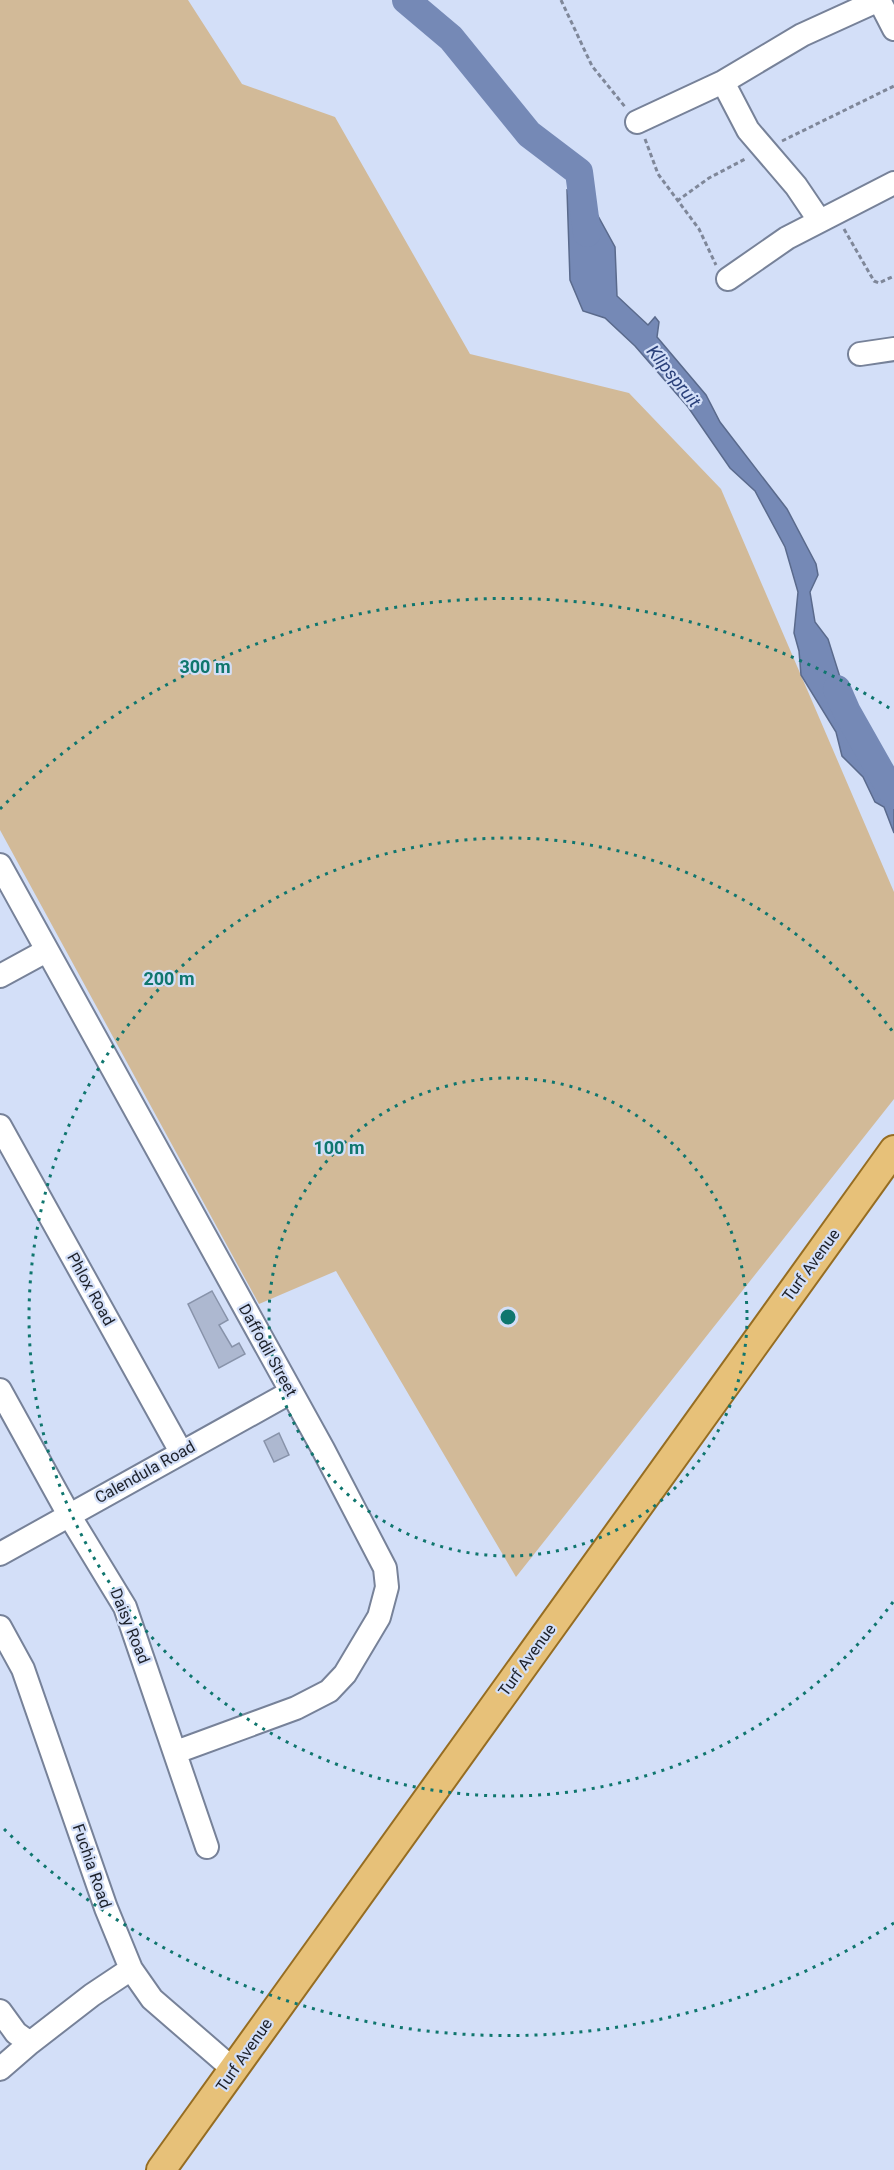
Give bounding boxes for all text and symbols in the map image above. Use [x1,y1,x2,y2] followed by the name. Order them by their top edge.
[643,341,705,411] water label: Klipspruit
[179,656,231,677] text: 300 m
[143,968,195,989] text: 200 m
[313,1137,365,1158] text: 100 m
[778,1225,844,1305] street label: Turf Avenue
[63,1249,119,1329] street label: Phlox Road
[235,1301,301,1399] street label: Daffodil Street
[498,1307,518,1327] centre of rings
[92,1437,198,1507] street label: Calendula Road
[106,1586,154,1666] street label: Daisy Road
[494,1620,560,1700] street label: Turf Avenue
[69,1821,115,1911] street label: Fuchia Road
[212,2015,276,2095] street label: Turf Avenue

